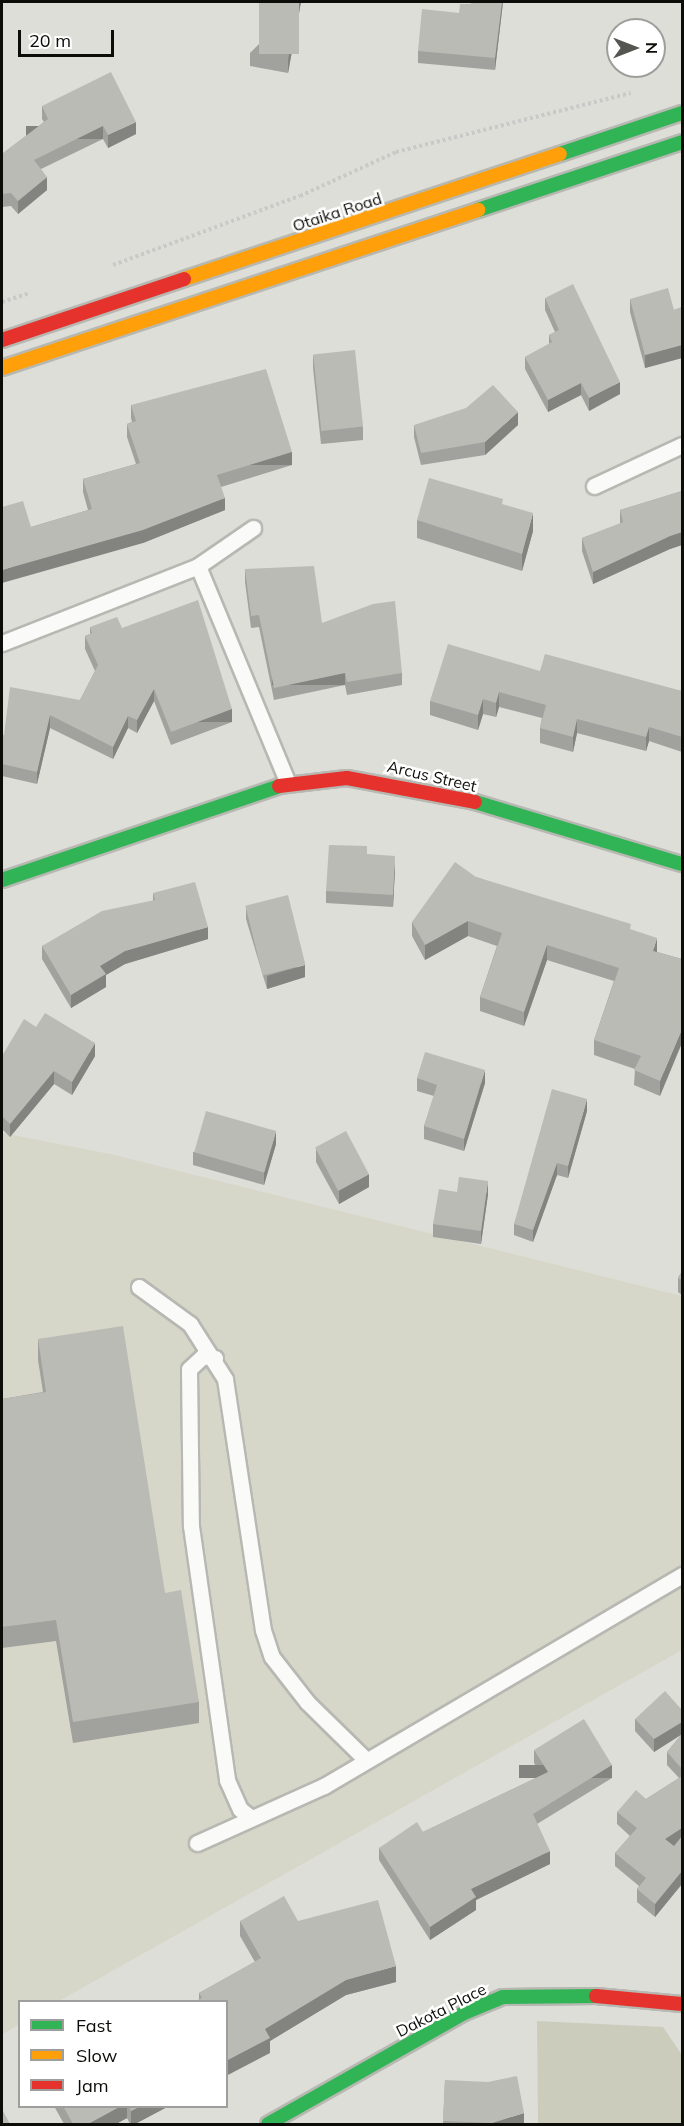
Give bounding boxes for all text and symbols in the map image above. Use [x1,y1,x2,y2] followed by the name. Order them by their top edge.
[21,18,117,56] scale bar
[606,18,666,78] north arrow
[29,29,71,52] text: 20 m
[642,42,662,54] text: N
[290,189,384,235] street label: Otaika Road
[386,756,478,796] street label: Arcus Street
[393,1979,489,2041] street label: Dakota Place
[18,2000,228,2108] legend
[76,2014,112,2037] text: Fast
[76,2044,117,2067] text: Slow
[76,2074,109,2097] text: Jam

